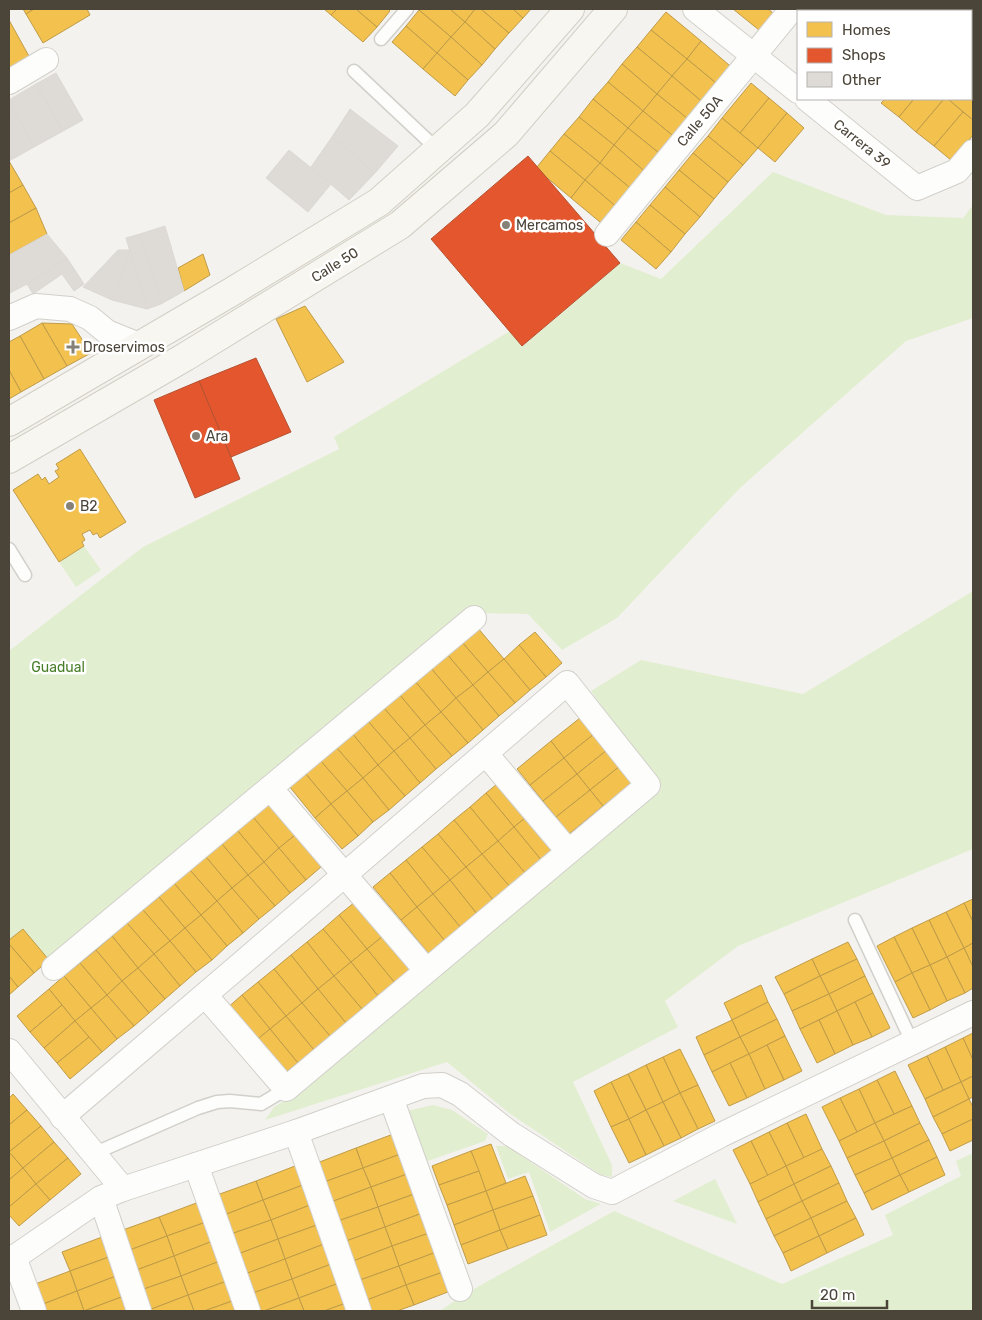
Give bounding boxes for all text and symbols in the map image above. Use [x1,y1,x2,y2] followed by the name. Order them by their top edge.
[797,10,972,100] legend
[842,21,891,39] text: Homes
[842,46,886,64] text: Shops
[842,71,882,89] text: Other
[674,91,727,150] street label: Calle 50A
[830,116,894,172] street label: Carrera 39
[516,217,583,234] place label: Mercamos
[500,219,512,231] marker: Mercamos
[308,244,362,286] street label: Calle 50
[83,339,165,356] place label: Droservimos
[67,341,79,353] marker: Droservimos
[206,428,228,445] place label: Ara
[190,430,202,442] marker: Ara
[80,498,98,515] place label: B2
[64,500,76,512] marker: B2
[31,659,85,676] park label: Guadual
[812,1278,887,1310] scale bar
[820,1286,855,1304] text: 20 m

